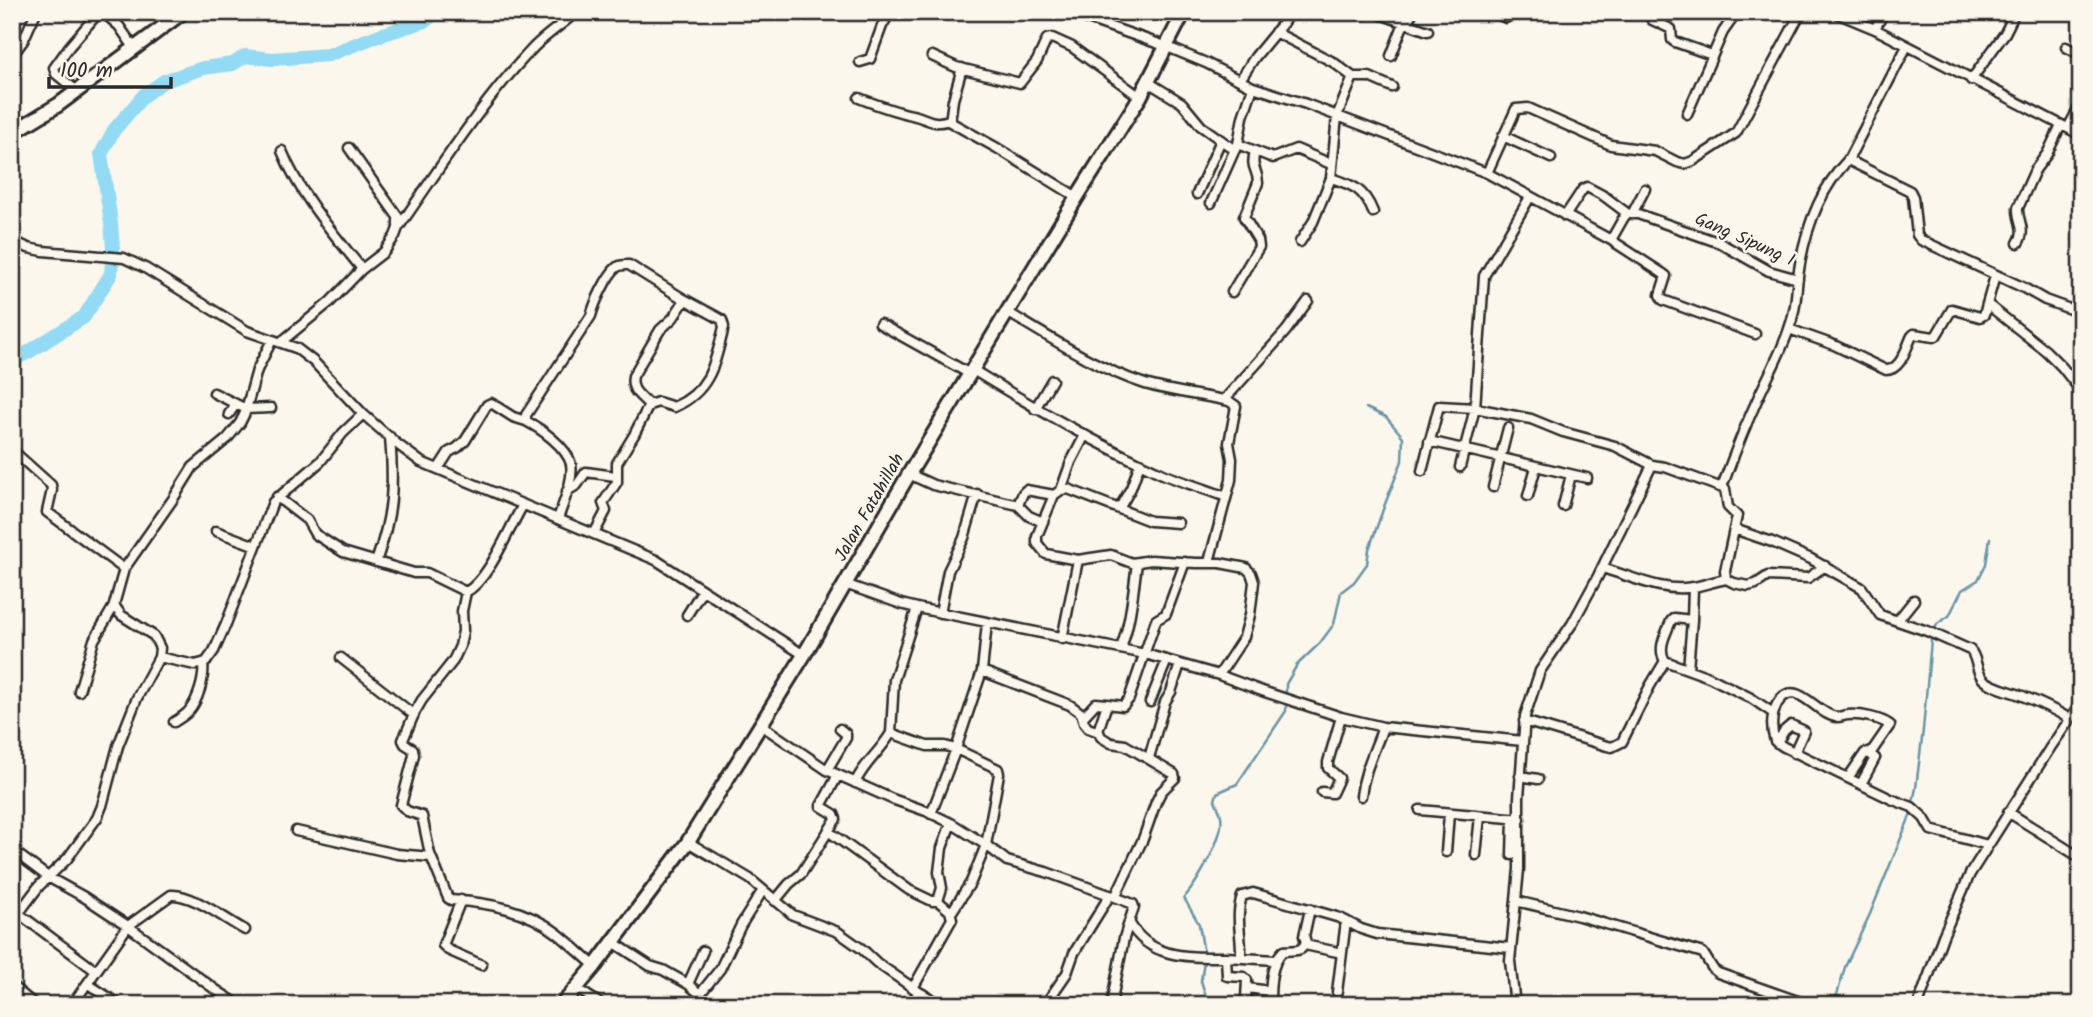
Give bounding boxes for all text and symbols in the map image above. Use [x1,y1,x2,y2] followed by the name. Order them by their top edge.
[49,46,172,90] scale bar
[60,55,113,88] text: 100 m
[1690,205,1799,275] street label: Gang Sipung I
[828,448,913,567] street label: Jalan Fatahillah

